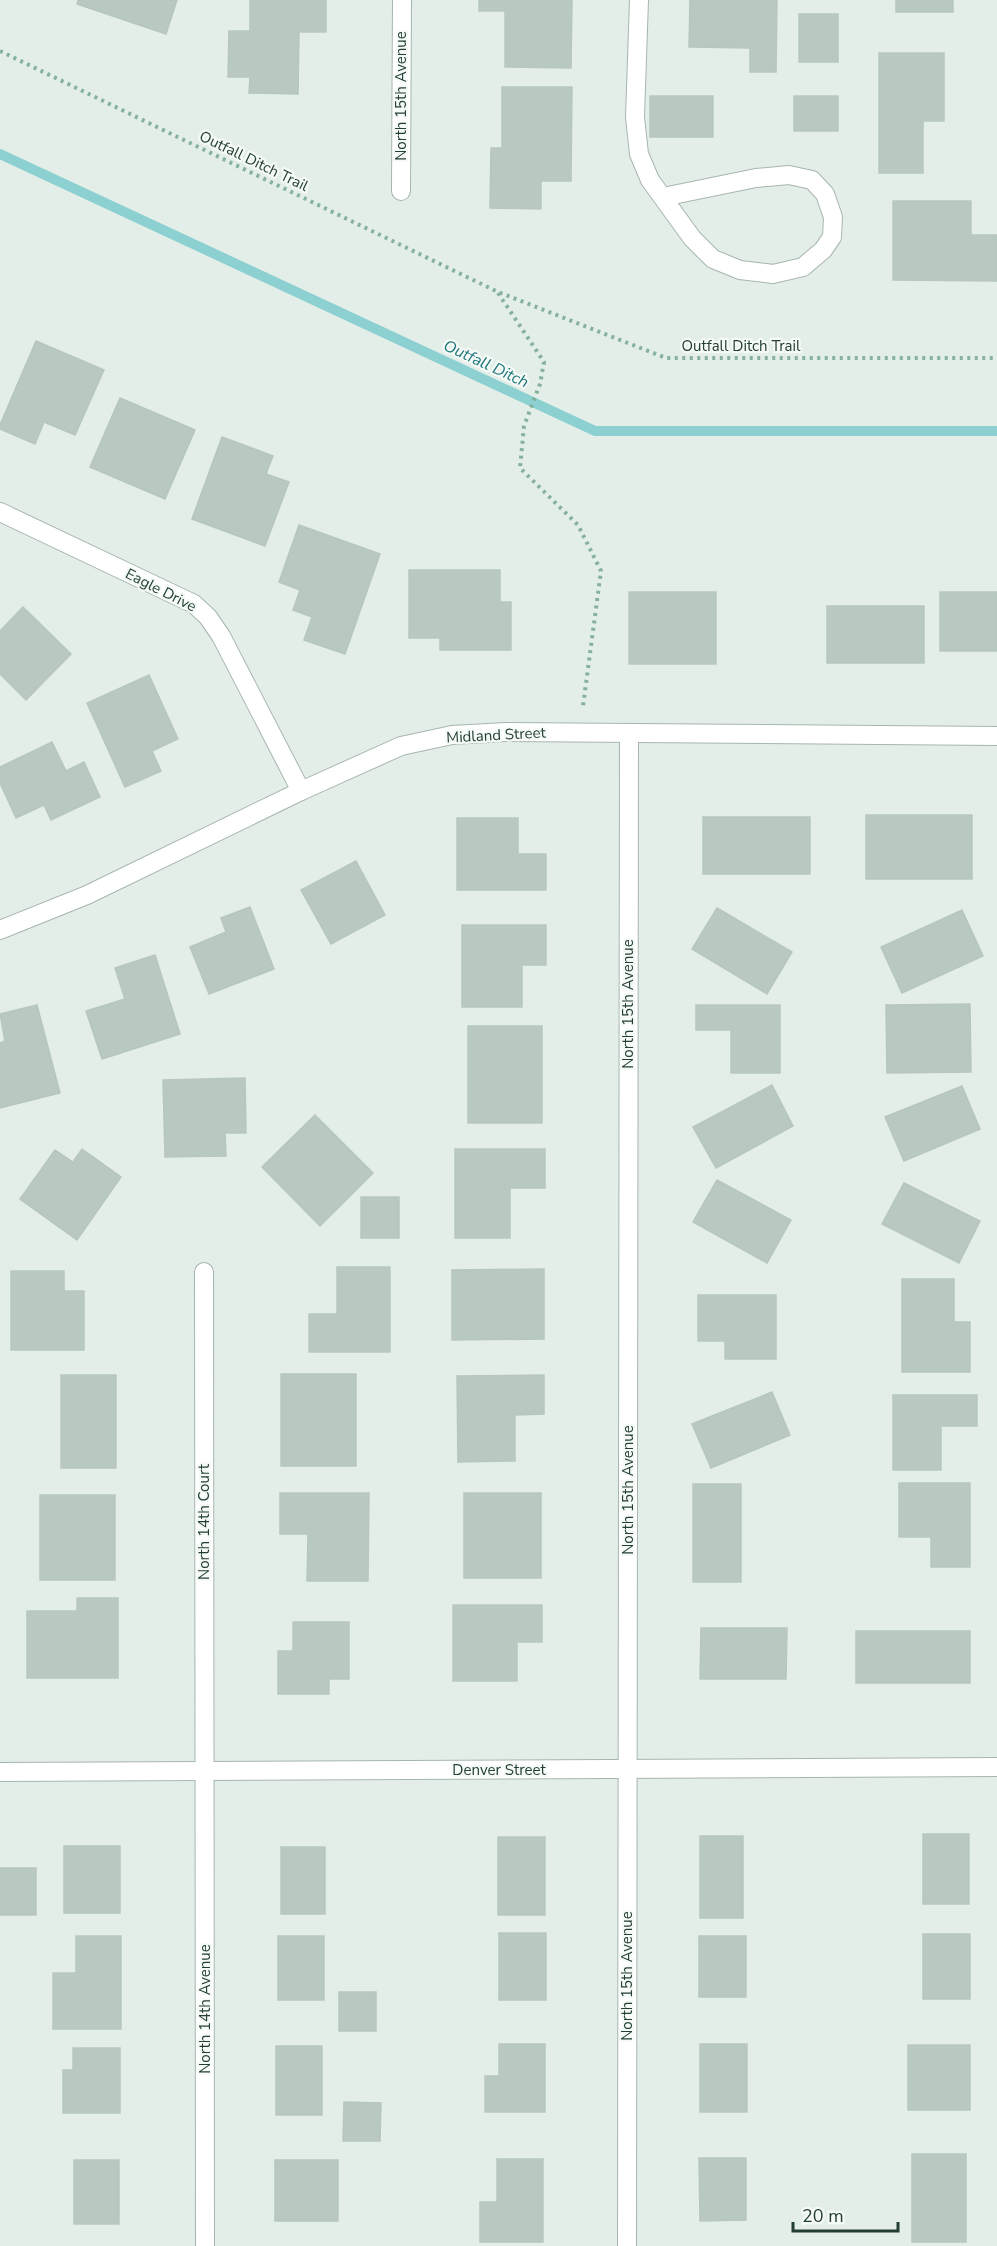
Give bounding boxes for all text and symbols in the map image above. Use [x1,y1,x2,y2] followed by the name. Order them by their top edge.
[391,31,411,161] street label: North 15th Avenue
[196,126,312,196] street label: Outfall Ditch Trail
[440,335,532,393] water label: Outfall Ditch
[682,336,801,356] street label: Outfall Ditch Trail
[122,564,200,616] street label: Eagle Drive
[446,722,547,748] street label: Midland Street
[618,939,638,1069] street label: North 15th Avenue
[618,1425,638,1555] street label: North 15th Avenue
[194,1463,214,1580] street label: North 14th Court
[452,1760,546,1780] street label: Denver Street
[617,1911,637,2041] street label: North 15th Avenue
[195,1944,215,2074] street label: North 14th Avenue
[793,2195,898,2233] scale bar
[802,2204,844,2228] text: 20 m

